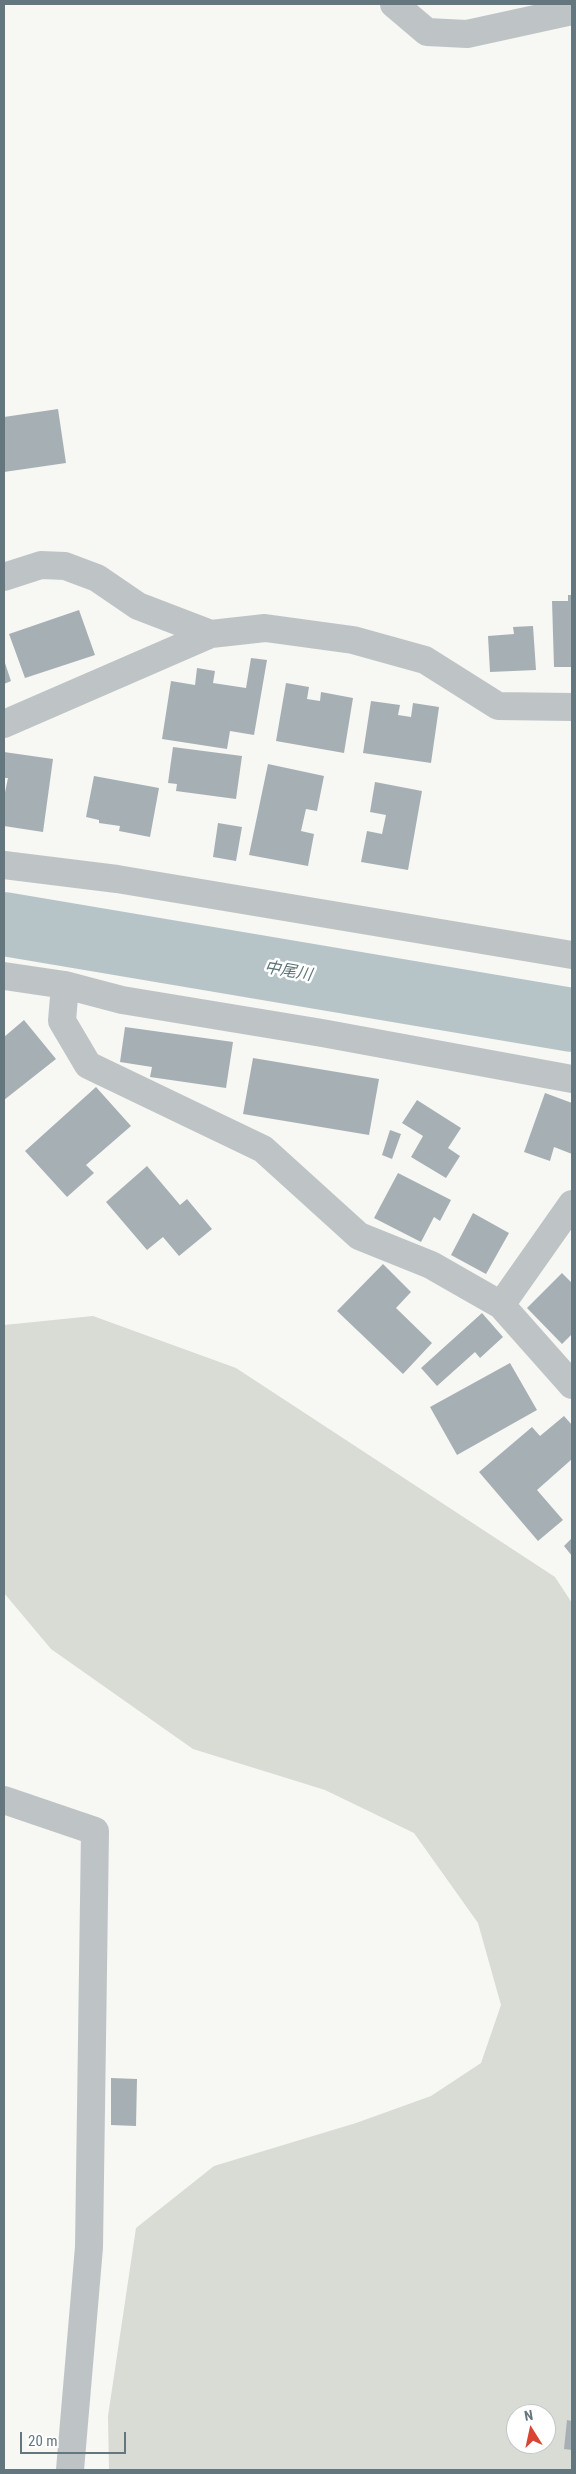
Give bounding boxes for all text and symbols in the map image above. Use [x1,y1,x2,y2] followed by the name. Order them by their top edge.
[263,958,313,986] water label: 中尾川
[506,2404,556,2454] north arrow
[523,2407,534,2424] text: N
[22,2422,129,2454] scale bar
[28,2432,58,2450] text: 20 m

